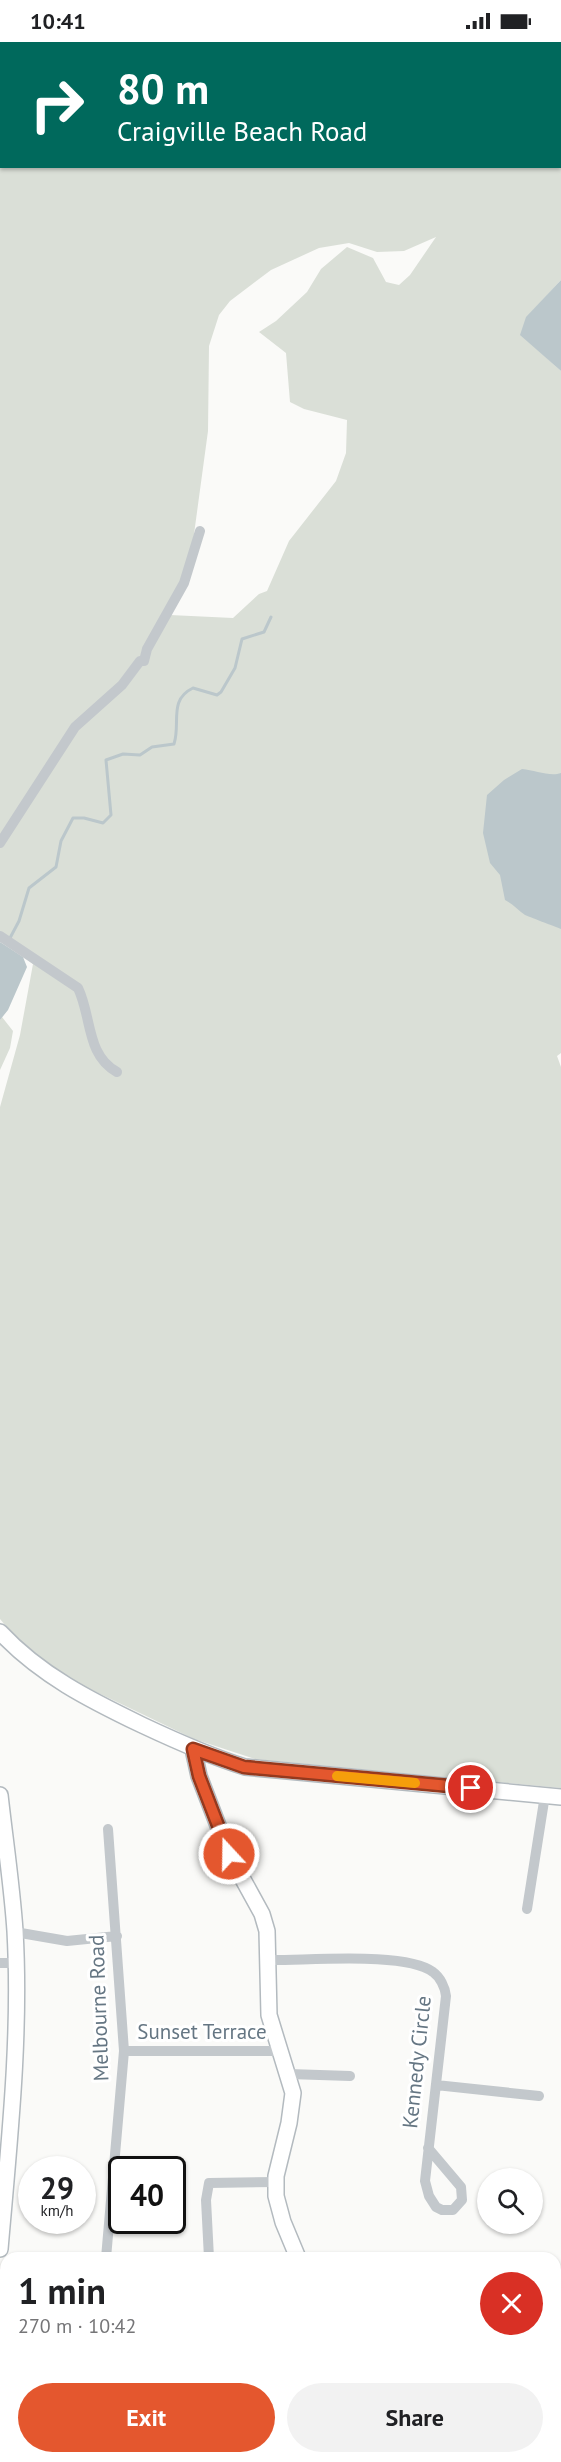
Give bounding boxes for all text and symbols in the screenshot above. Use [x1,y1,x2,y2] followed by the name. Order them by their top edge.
[30,7,86,35] text: 10:41
[117,61,209,116] text: 80 m
[18,66,96,144] icon: right
[117,114,367,148] text: Craigville Beach Road
[445,1762,496,1813] pin
[454,1771,487,1804] icon: arrive
[197,1822,261,1886] position arrow
[82,1934,115,2082] street label: Melbourne Road
[396,1994,437,2130] street label: Kennedy Circle
[137,2018,267,2045] street label: Sunset Terrace
[108,2156,186,2234] speed limit sign: 40
[40,2168,74,2207] text: 29
[477,2168,543,2234] map controls
[477,2168,543,2234] button: search
[41,2201,73,2220] text: km/h
[18,2267,106,2314] text: 1 min
[480,2272,543,2335] button: close
[18,2313,136,2339] text: 270 m · 10:42
[18,2383,275,2452] button: Exit
[287,2383,543,2452] button: Share

